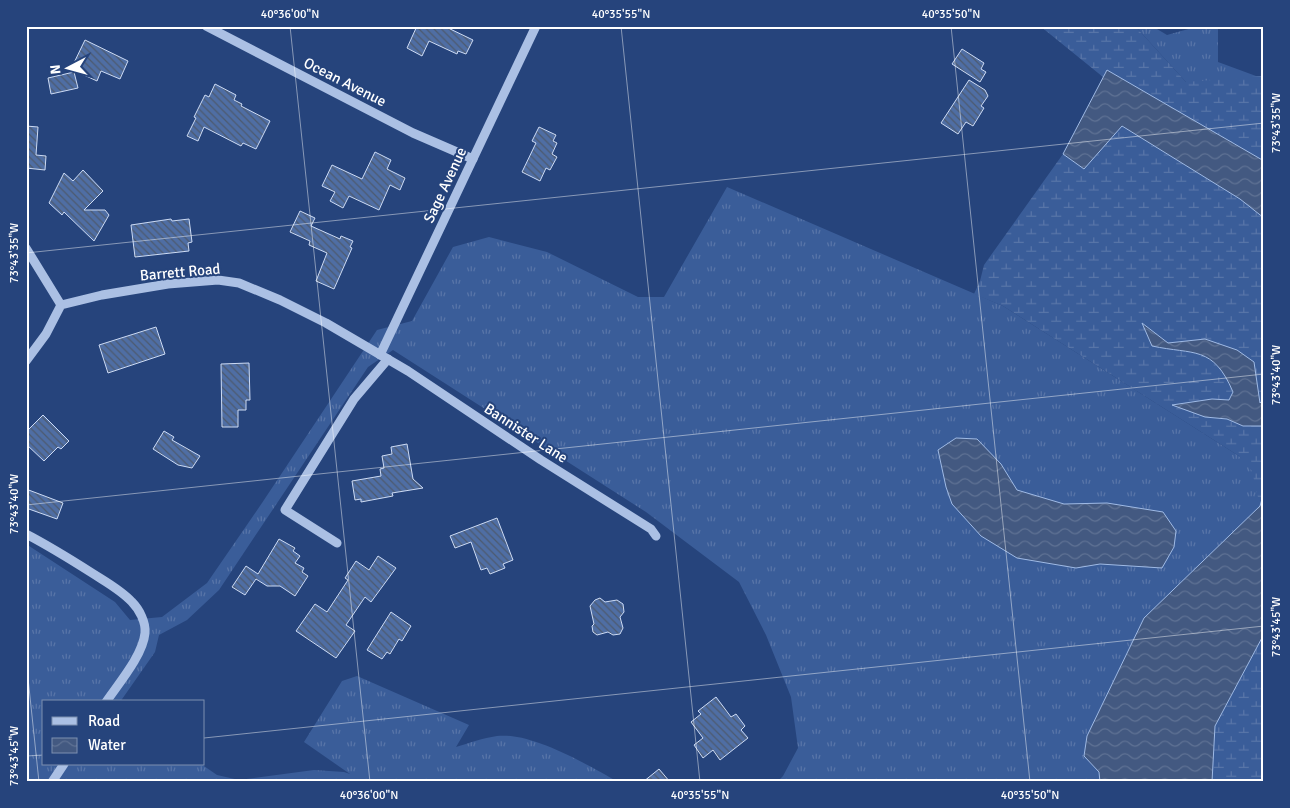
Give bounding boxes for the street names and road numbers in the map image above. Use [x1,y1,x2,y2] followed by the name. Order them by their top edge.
[301,53,389,111] street label: Ocean Avenue
[420,144,470,226] street label: Sage Avenue
[139,260,221,284] street label: Barrett Road
[481,399,571,467] street label: Bannister Lane

